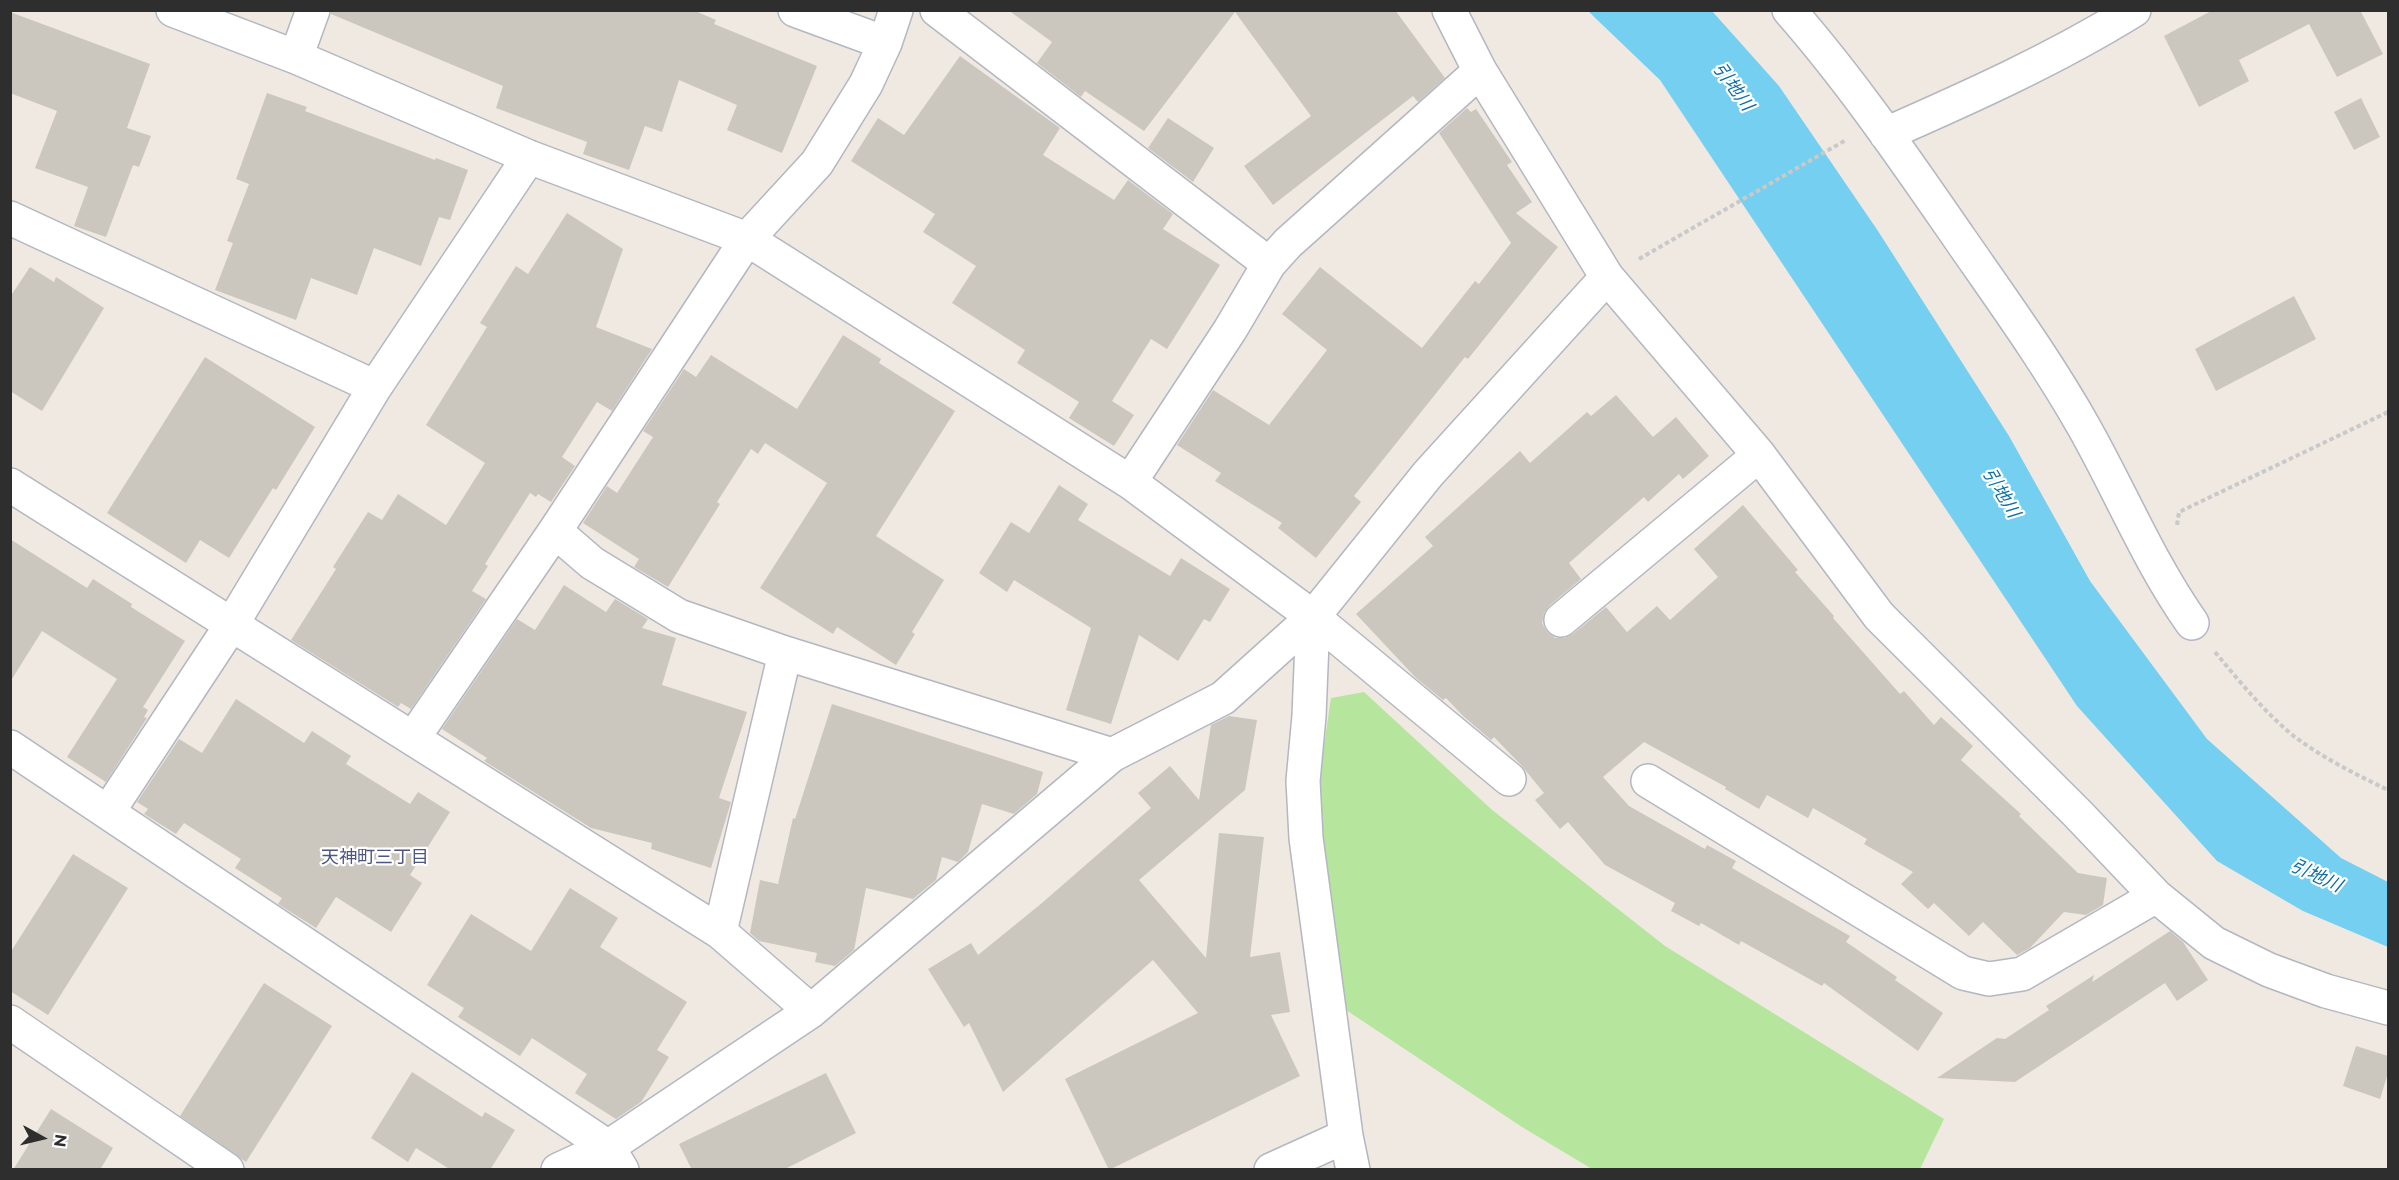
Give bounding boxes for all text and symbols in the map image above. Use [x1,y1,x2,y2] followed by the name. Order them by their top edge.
[1708,59,1758,115] water label: 引地川
[1978,464,2024,522] water label: 引地川
[321,847,429,869] district label: 天神町三丁目
[2287,855,2345,897] water label: 引地川
[12,1108,72,1168] north arrow
[50,1133,71,1148] text: N

